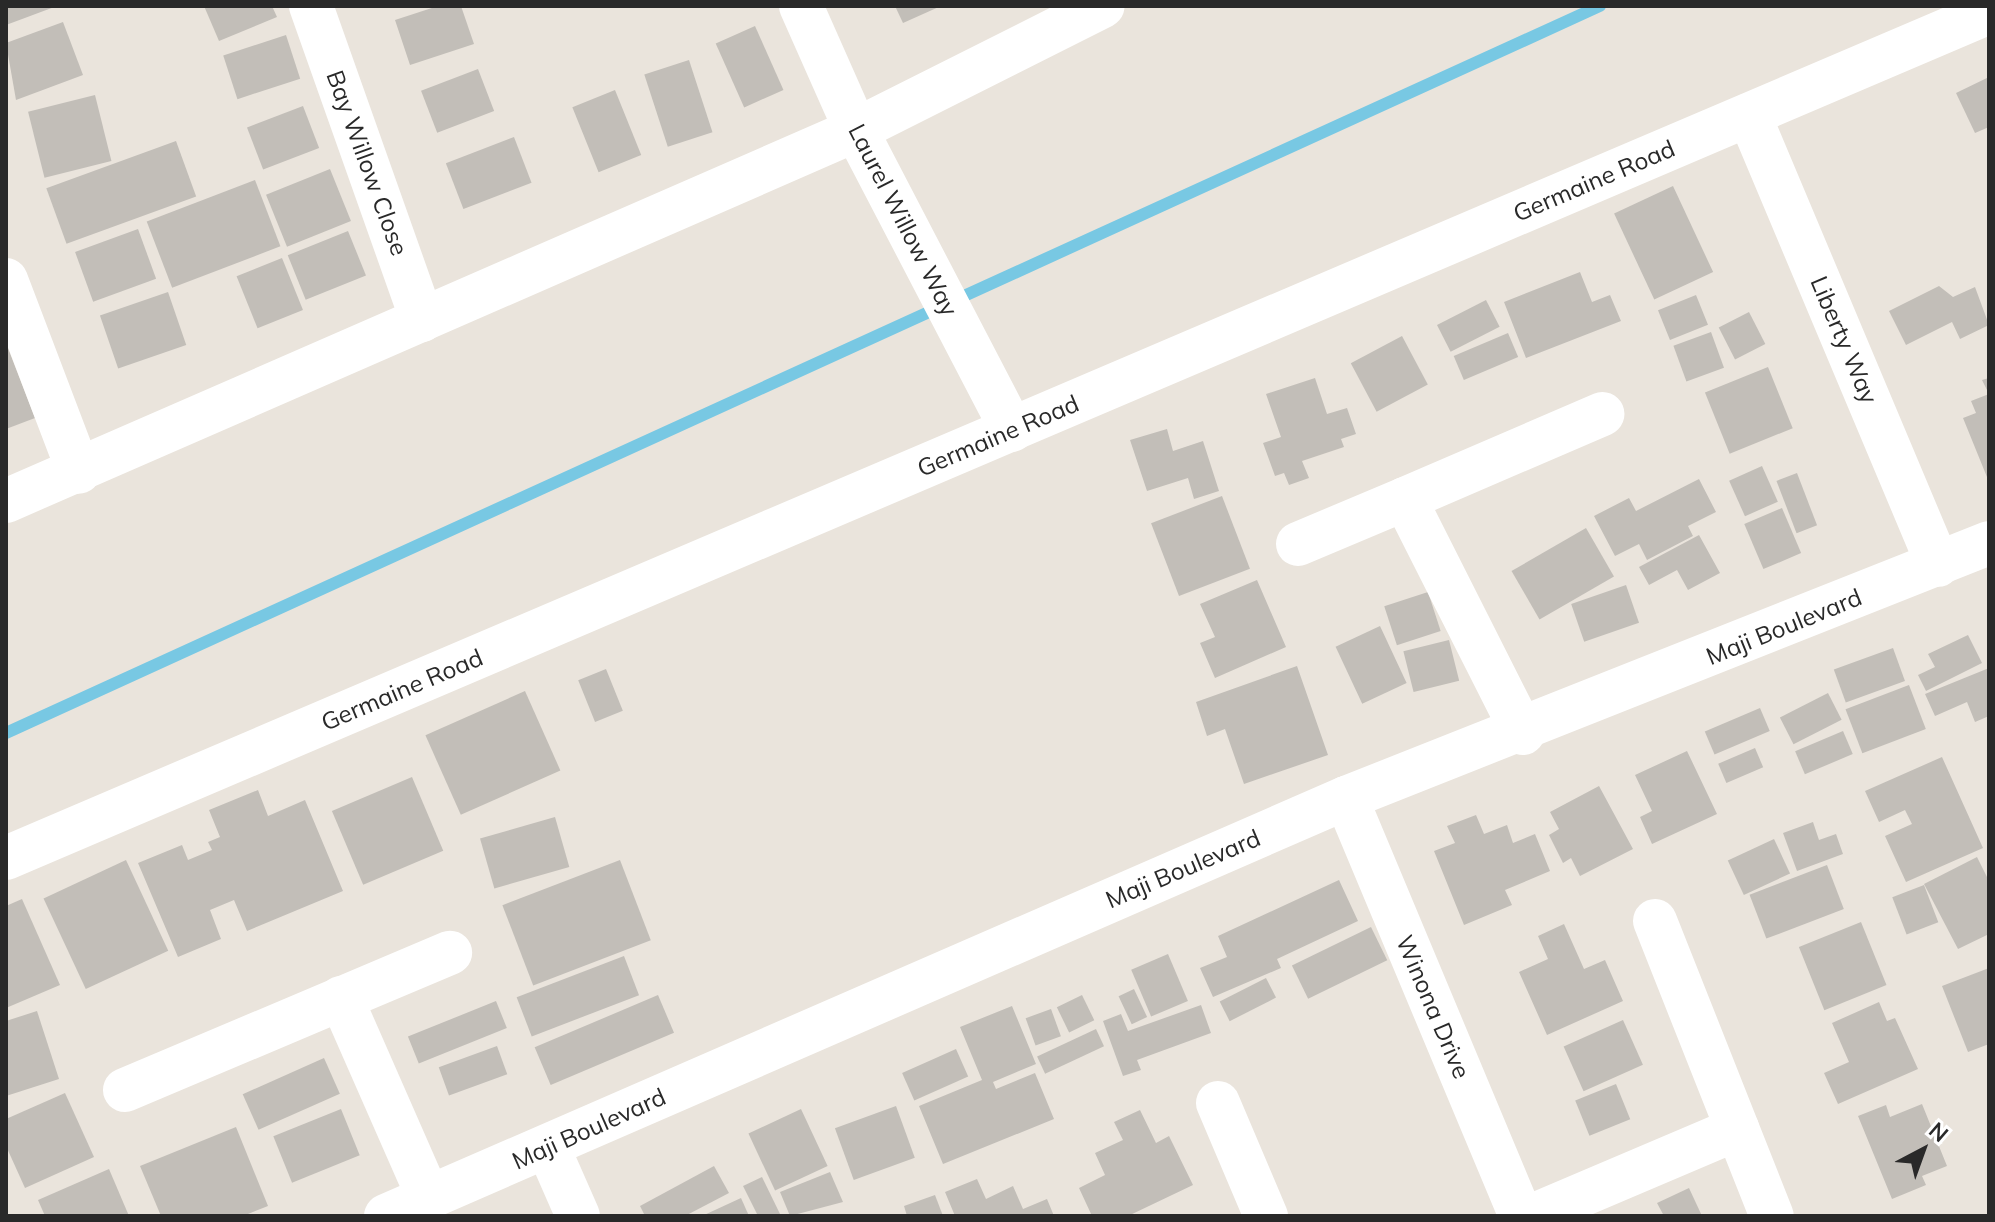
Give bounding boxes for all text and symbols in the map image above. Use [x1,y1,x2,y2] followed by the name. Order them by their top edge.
[320,67,414,259] street label: Bay Willow Close
[842,119,964,321] street label: Laurel Willow Way
[1509,134,1679,228] street label: Germaine Road
[1804,272,1884,408] street label: Liberty Way
[913,389,1083,483] street label: Germaine Road
[1702,583,1866,671] street label: Maji Boulevard
[317,643,487,737] street label: Germaine Road
[1101,824,1265,914] street label: Maji Boulevard
[1390,931,1476,1083] street label: Winona Drive
[508,1082,670,1176] street label: Maji Boulevard
[1883,1110,1963,1190] north arrow
[1923,1116,1954,1148] text: N

